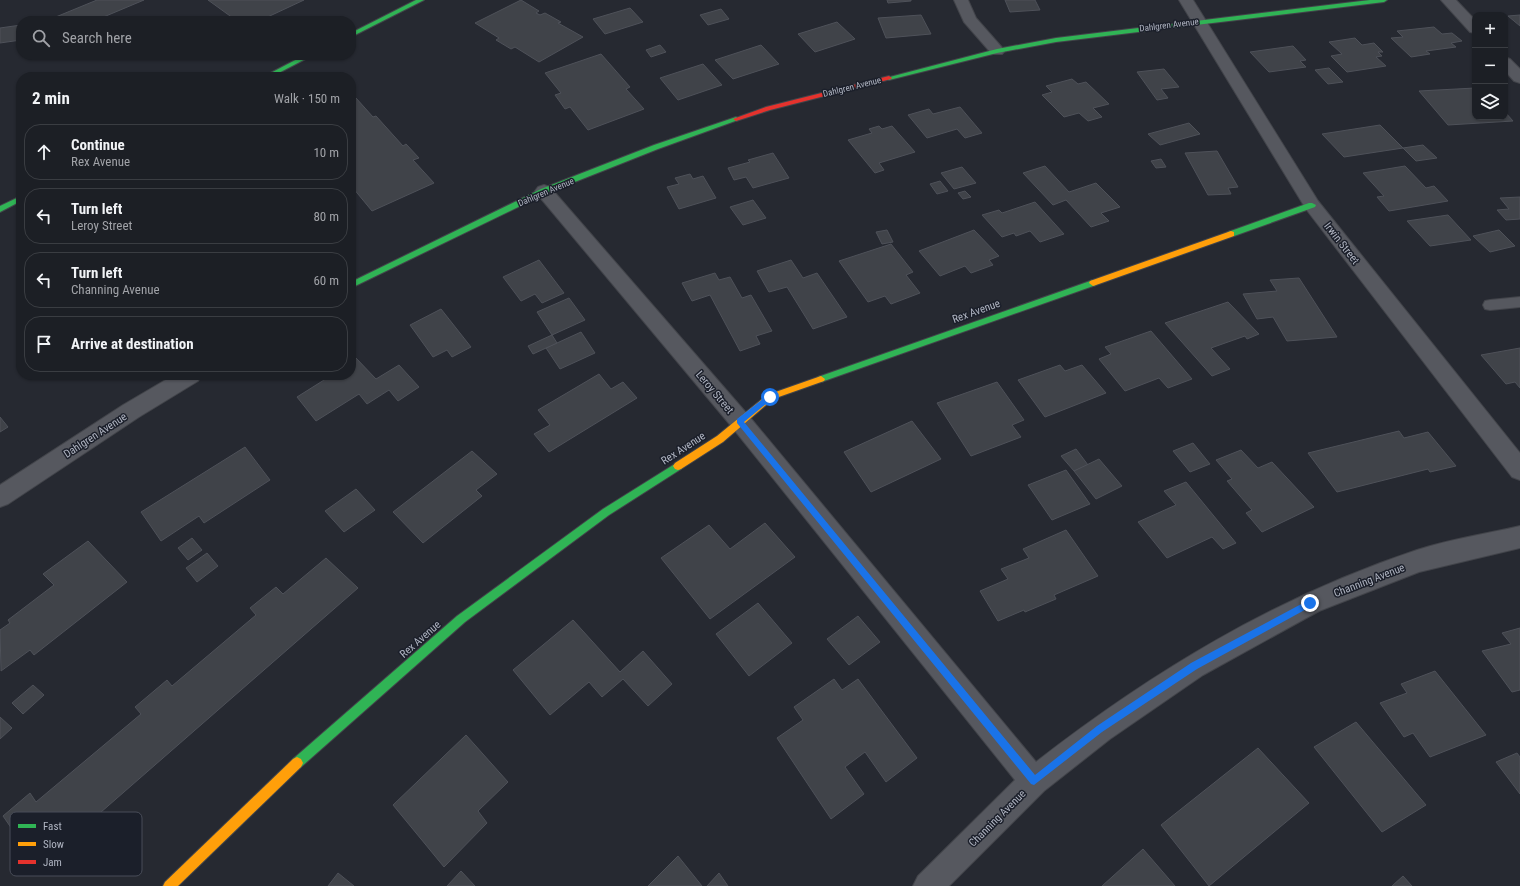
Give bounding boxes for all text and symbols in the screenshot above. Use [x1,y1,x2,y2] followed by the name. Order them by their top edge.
[1472,12,1508,120] map controls
[1472,12,1508,48] button: +
[16,16,356,60] search box
[1139,16,1199,34] street label: Dahlgren Avenue
[30,27,52,49] icon: search
[62,29,132,47] text: Search here
[1472,48,1508,84] button: −
[822,75,882,99] street label: Dahlgren Avenue
[1472,84,1508,120] button: layers
[32,88,70,108] text: 2 min
[274,91,340,106] text: Walk · 150 m
[71,136,125,154] text: Continue
[33,141,55,163] icon: ahead
[313,145,339,160] text: 10 m
[71,154,130,169] text: Rex Avenue
[517,176,575,208] street label: Dahlgren Avenue
[71,200,122,218] text: Turn left
[33,205,55,227] icon: left
[313,209,339,224] text: 80 m
[71,218,132,233] text: Leroy Street
[1321,220,1362,267] street label: Irwin Street
[71,264,122,282] text: Turn left
[33,269,55,291] icon: left
[313,273,339,288] text: 60 m
[71,282,160,297] text: Channing Avenue
[950,297,1002,326] street label: Rex Avenue
[33,333,55,355] icon: arrive
[71,335,194,353] text: Arrive at destination
[693,368,736,416] street label: Leroy Street
[761,388,779,406] route start
[61,410,129,461] street label: Dahlgren Avenue
[659,429,708,467] street label: Rex Avenue
[1332,561,1406,600] street label: Channing Avenue
[1301,594,1319,612] route end
[397,618,443,661] street label: Rex Avenue
[966,787,1028,849] street label: Channing Avenue
[10,812,142,876] legend
[43,820,62,833] text: Fast
[43,838,64,851] text: Slow
[43,856,62,869] text: Jam

